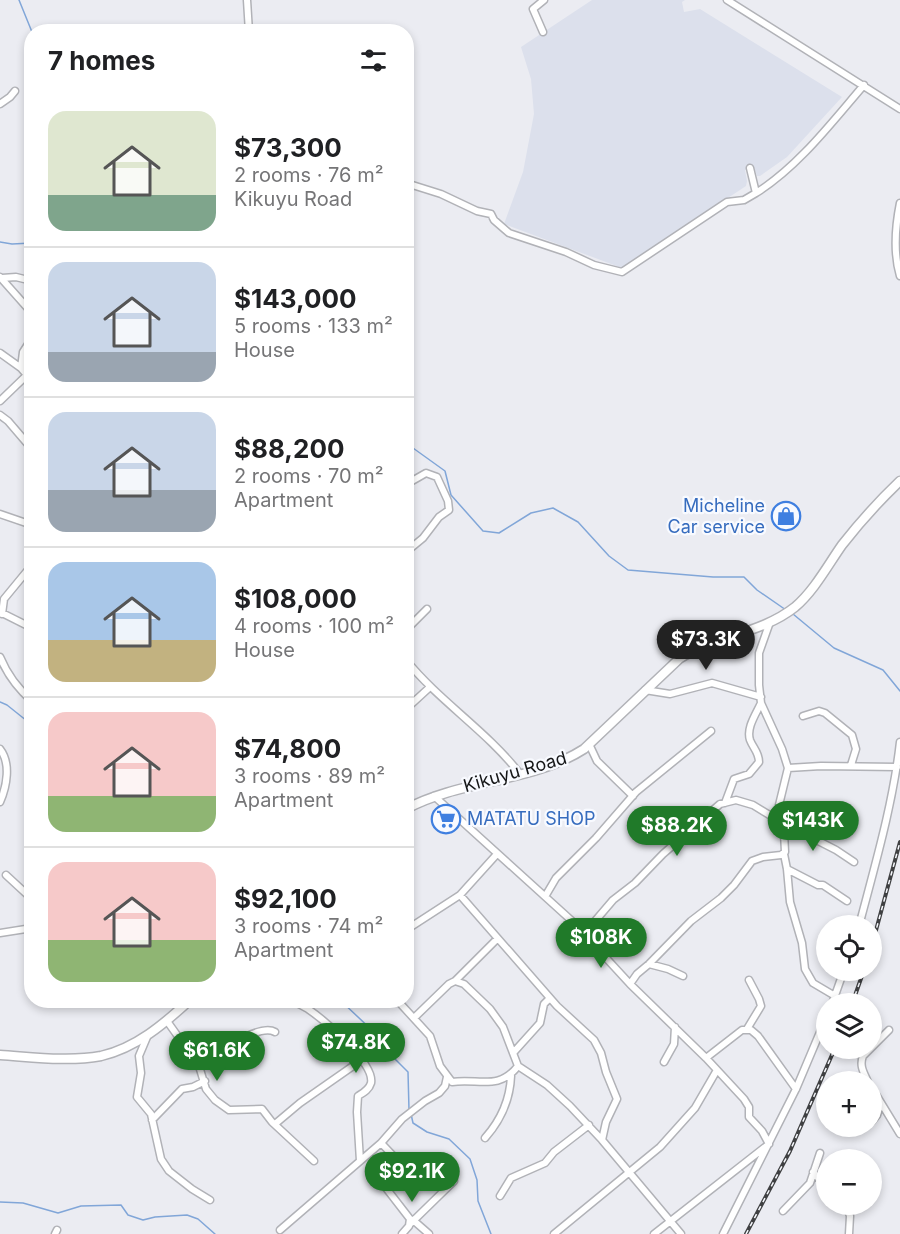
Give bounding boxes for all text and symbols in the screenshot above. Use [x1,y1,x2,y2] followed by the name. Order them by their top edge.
[357,44,390,77] icon: filters
[48,45,155,76] text: 7 homes
[234,132,342,163] text: $73,300
[96,135,168,207] icon: home
[234,163,383,187] text: 2 rooms · 76 m²
[234,187,352,211] text: Kikuyu Road
[234,283,357,314] text: $143,000
[96,286,168,358] icon: home
[234,314,393,338] text: 5 rooms · 133 m²
[234,338,295,362] text: House
[234,433,344,464] text: $88,200
[96,436,168,508] icon: home
[234,464,384,488] text: 2 rooms · 70 m²
[234,488,333,512] text: Apartment
[668,495,765,537] place label: Micheline Car service
[770,500,802,532] shop icon: Micheline Car service
[234,583,357,614] text: $108,000
[96,586,168,658] icon: home
[234,614,394,638] text: 4 rooms · 100 m²
[657,620,755,671] pin: $73.3K
[671,627,741,651] text: $73.3K
[234,638,295,662] text: House
[234,733,341,764] text: $74,800
[96,736,168,808] icon: home
[461,747,569,796] street label: Kikuyu Road
[234,764,385,788] text: 3 rooms · 89 m²
[234,788,333,812] text: Apartment
[771,801,855,852] pin: $143K
[430,803,462,835] supermarket icon: MATATU SHOP
[628,806,726,857] pin: $88.2K
[467,808,595,829] place label: MATATU SHOP
[782,808,844,832] text: $143K
[641,813,713,837] text: $88.2K
[234,883,337,914] text: $92,100
[96,886,168,958] icon: home
[234,914,383,938] text: 3 rooms · 74 m²
[816,915,882,1215] map controls
[816,915,882,981] button: locate
[559,918,643,969] pin: $108K
[570,925,632,949] text: $108K
[234,938,333,962] text: Apartment
[816,993,882,1059] button: layers
[307,1023,405,1074] pin: $74.8K
[321,1030,391,1054] text: $74.8K
[168,1031,266,1082] pin: $61.6K
[183,1038,251,1062] text: $61.6K
[816,1071,882,1137] button: +
[816,1149,882,1215] button: −
[363,1152,461,1203] pin: $92.1K
[379,1159,445,1183] text: $92.1K

